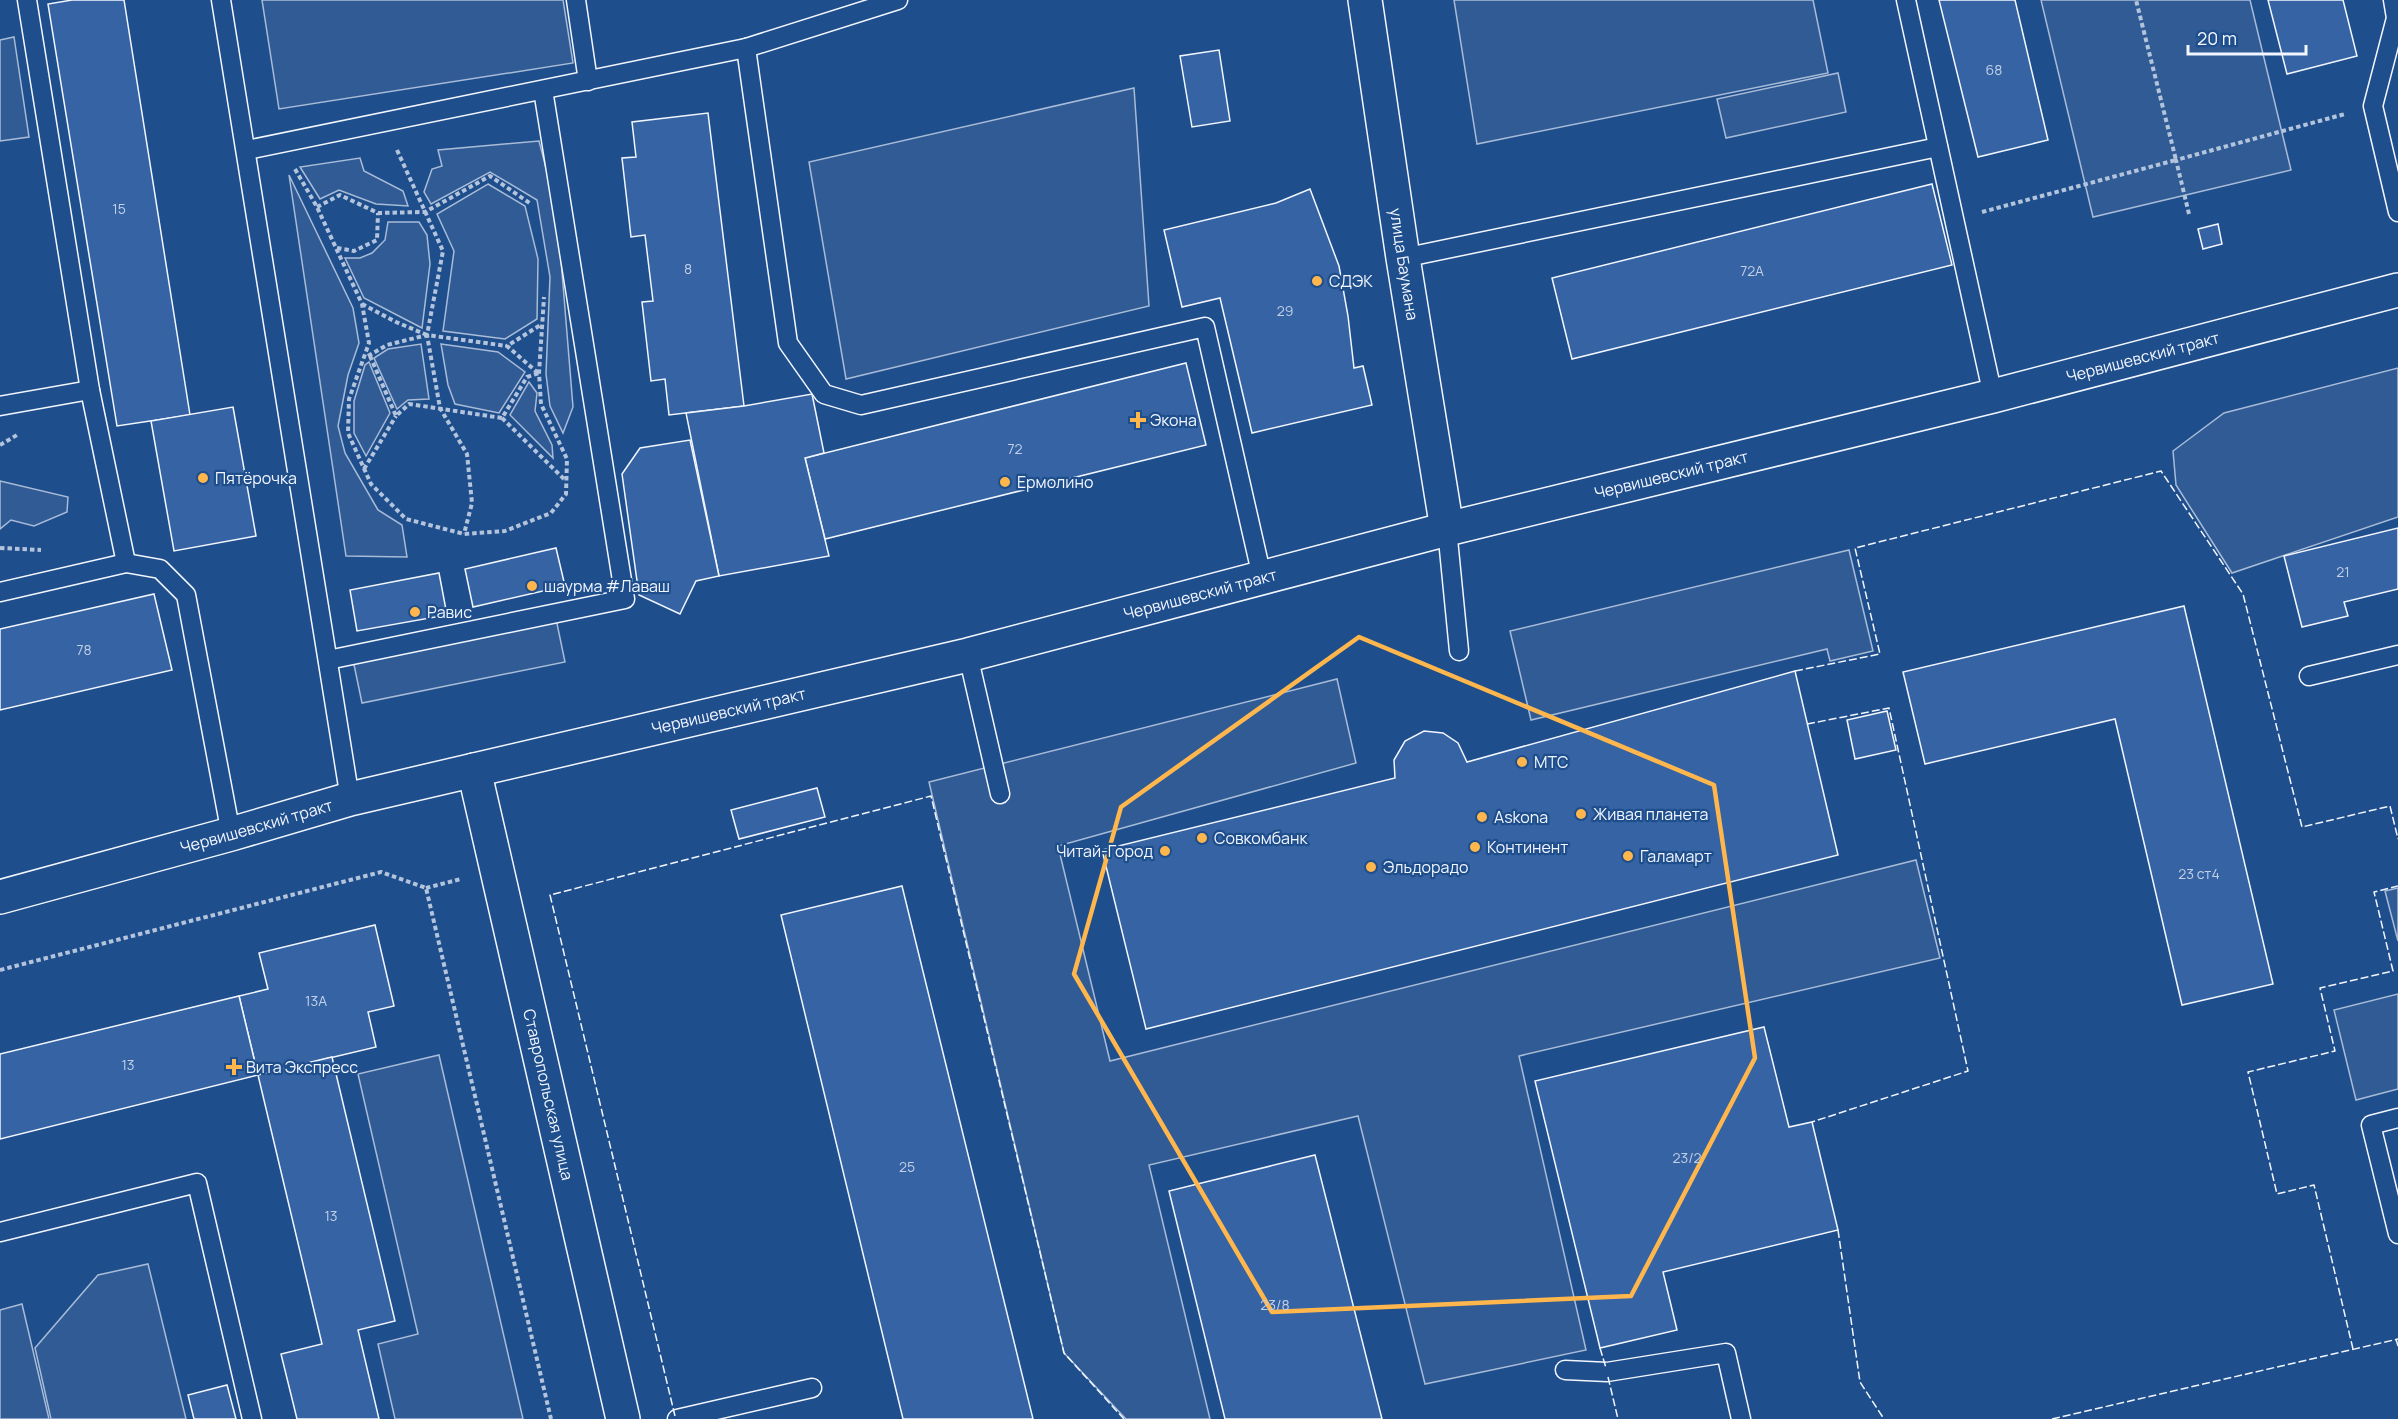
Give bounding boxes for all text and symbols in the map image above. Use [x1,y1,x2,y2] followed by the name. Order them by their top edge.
[2188,18,2306,56] scale bar
[2197,26,2237,50] text: 20 m
[1986,60,2002,79] house number: 68
[112,199,126,218] house number: 15
[1385,206,1424,322] street label: улица Баумана
[684,259,692,278] house number: 8
[1740,261,1764,280] house number: 72А
[1329,270,1373,292] place label: СДЭК
[1310,274,1324,288] marker: СДЭК
[1277,301,1293,320] house number: 29
[2064,326,2222,387] street label: Червишевский тракт
[1150,409,1197,431] place label: Экона
[1131,413,1145,427] marker: Экона
[1007,439,1023,458] house number: 72
[1592,445,1750,504] street label: Червишевский тракт
[215,467,297,489] place label: Пятёрочка
[196,471,210,485] marker: Пятёрочка
[1017,471,1093,493] place label: Ермолино
[998,475,1012,489] marker: Ермолино
[2336,562,2350,581] house number: 21
[1121,563,1279,625] street label: Червишевский тракт
[544,575,670,597] place label: шаурма #Лаваш
[525,579,539,593] marker: шаурма #Лаваш
[427,601,472,623] place label: Равис
[408,605,422,619] marker: Равис
[76,640,92,659] house number: 78
[649,682,808,739] street label: Червишевский тракт
[1534,751,1568,773] place label: МТС
[1515,755,1529,769] marker: МТС
[178,794,335,858] street label: Червишевский тракт
[1593,803,1708,825] place label: Живая планета
[1494,806,1548,828] place label: Askona
[1574,807,1588,821] marker: Живая планета
[1475,810,1489,824] marker: Askona
[1214,827,1308,849] place label: Совкомбанк
[1195,831,1209,845] marker: Совкомбанк
[1487,836,1568,858] place label: Континент
[1056,840,1153,862] place label: Читай-Город
[1468,840,1482,854] marker: Континент
[1158,844,1172,858] marker: Читай-Город
[1640,845,1712,867] place label: Галамарт
[1621,849,1635,863] marker: Галамарт
[1383,856,1468,878] place label: Эльдорадо
[1364,860,1378,874] marker: Эльдорадо
[2178,864,2220,883] house number: 23 ст4
[305,991,327,1010] house number: 13А
[518,1007,579,1182] street label: Ставропольская улица
[121,1055,135,1074] house number: 13
[246,1056,358,1078] place label: Вита Экспресс
[227,1060,241,1074] marker: Вита Экспресс
[1672,1148,1702,1167] house number: 23/2
[899,1157,915,1176] house number: 25
[324,1206,338,1225] house number: 13
[1260,1295,1290,1314] house number: 23/8

